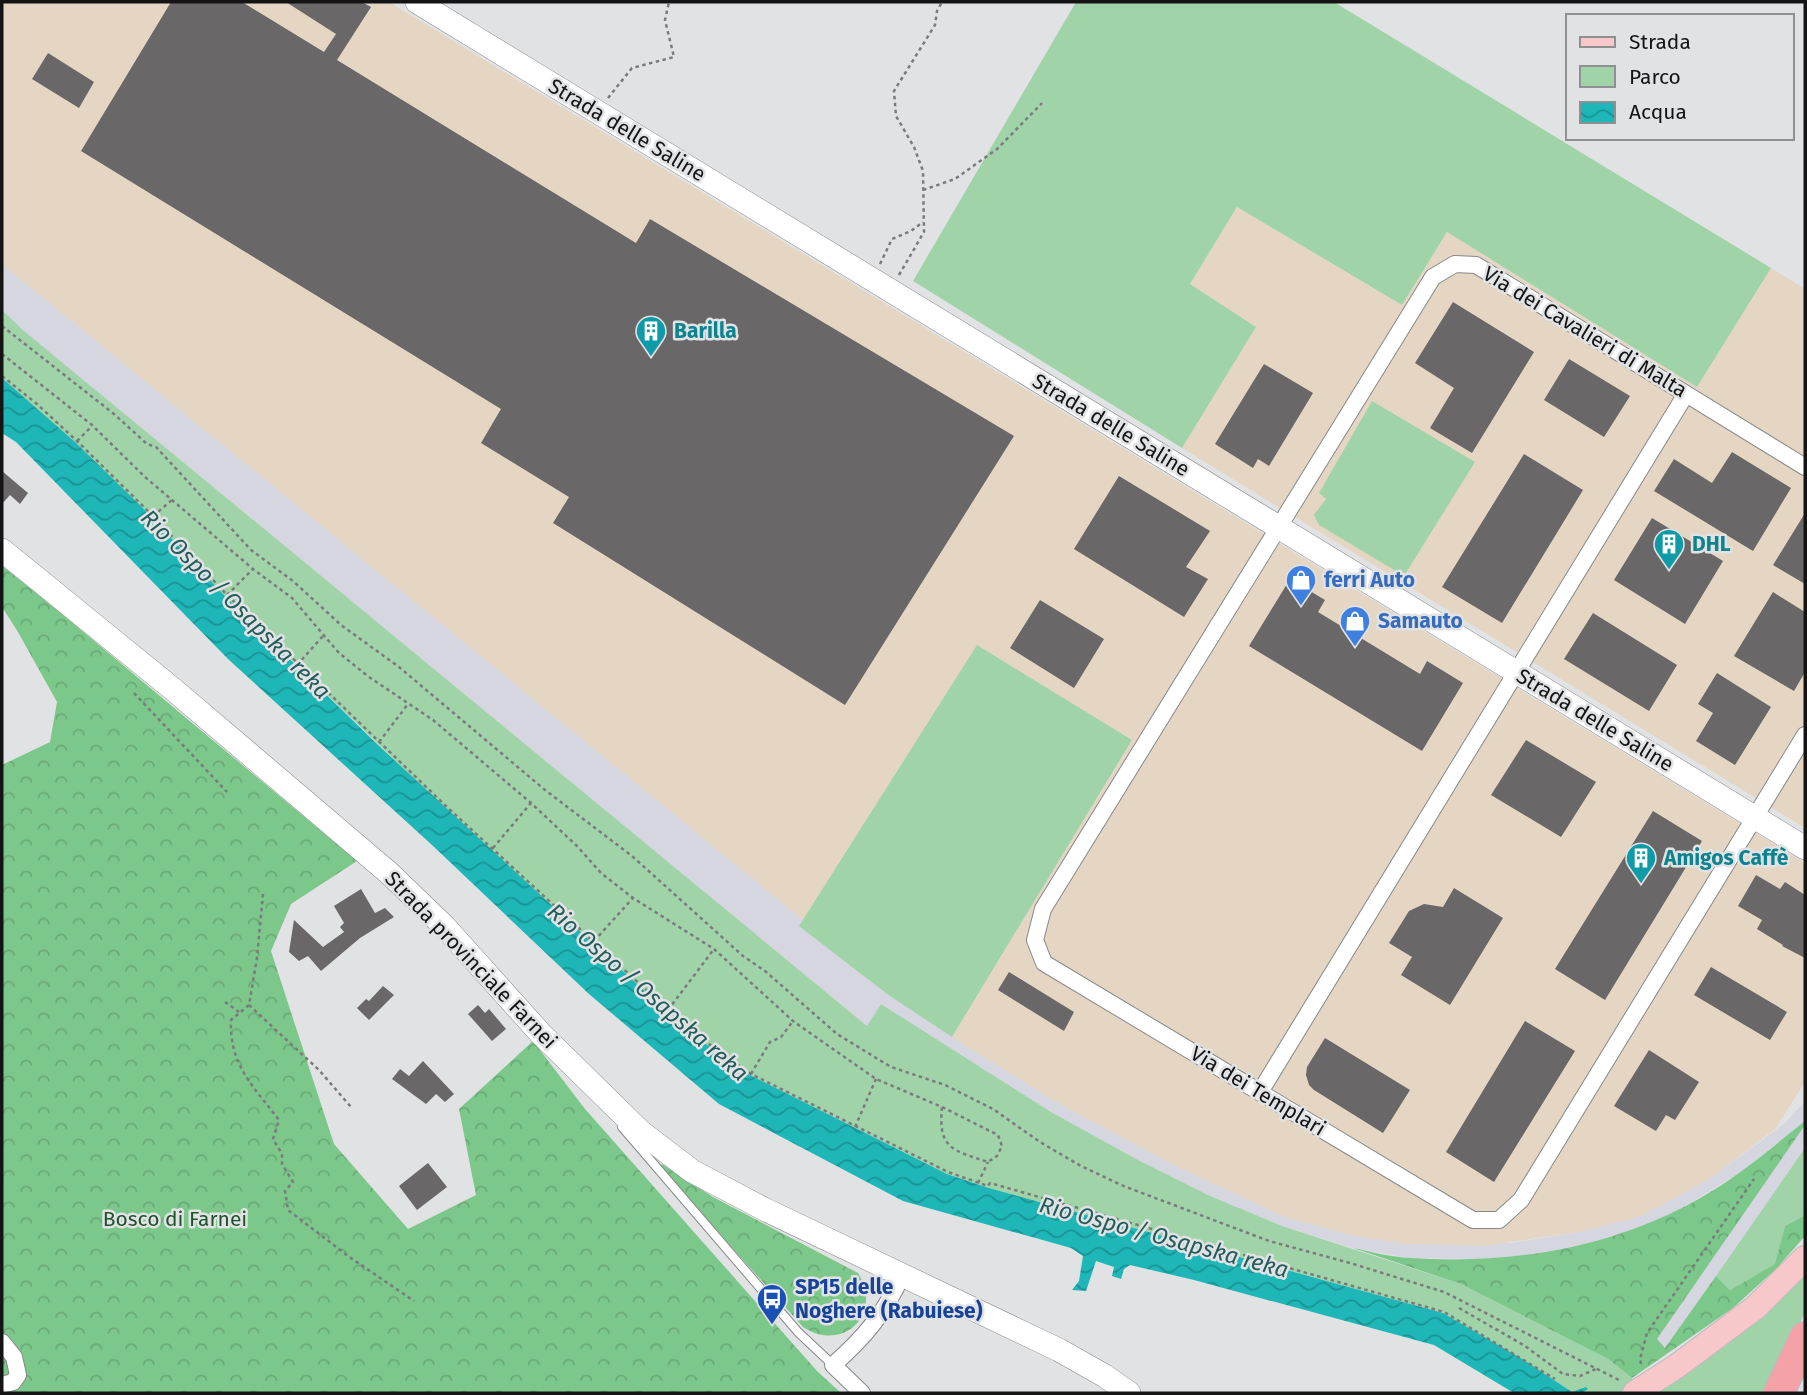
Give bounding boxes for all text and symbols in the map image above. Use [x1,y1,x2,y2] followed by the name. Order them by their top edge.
[1566,14,1793,140] legend
[1629,29,1691,55] text: Strada
[1629,64,1681,90] text: Parco
[544,73,710,187] street label: Strada delle Saline
[1629,99,1687,125] text: Acqua
[1478,261,1692,403] street label: Via dei Cavalieri di Malta
[634,314,668,358] building icon: Barilla
[674,318,737,344] place label: Barilla
[1028,368,1194,482] street label: Strada delle Saline
[135,503,337,705] water label: Rio Ospo / Osapska reka
[1652,527,1686,571] building icon: DHL
[1692,531,1731,557] place label: DHL
[1284,563,1318,607] shop icon: ferri Auto
[1324,567,1415,593] place label: ferri Auto
[1338,604,1372,648] shop icon: Samauto
[1378,608,1463,634] place label: Samauto
[1512,663,1678,777] street label: Strada delle Saline
[1624,841,1658,885] building icon: Amigos Caffè
[1663,845,1789,871] place label: Amigos Caffè
[379,866,563,1054] street label: Strada provinciale Farnei
[542,897,754,1087] water label: Rio Ospo / Osapska reka
[1186,1040,1330,1142] street label: Via dei Templari
[1036,1190,1292,1284] water label: Rio Ospo / Osapska reka
[103,1206,247,1232] park label: Bosco di Farnei
[795,1274,983,1324] place label: SP15 delle Noghere (Rabuiese)
[755,1282,789,1326] bus stop icon: SP15 delle Noghere (Rabuiese)

